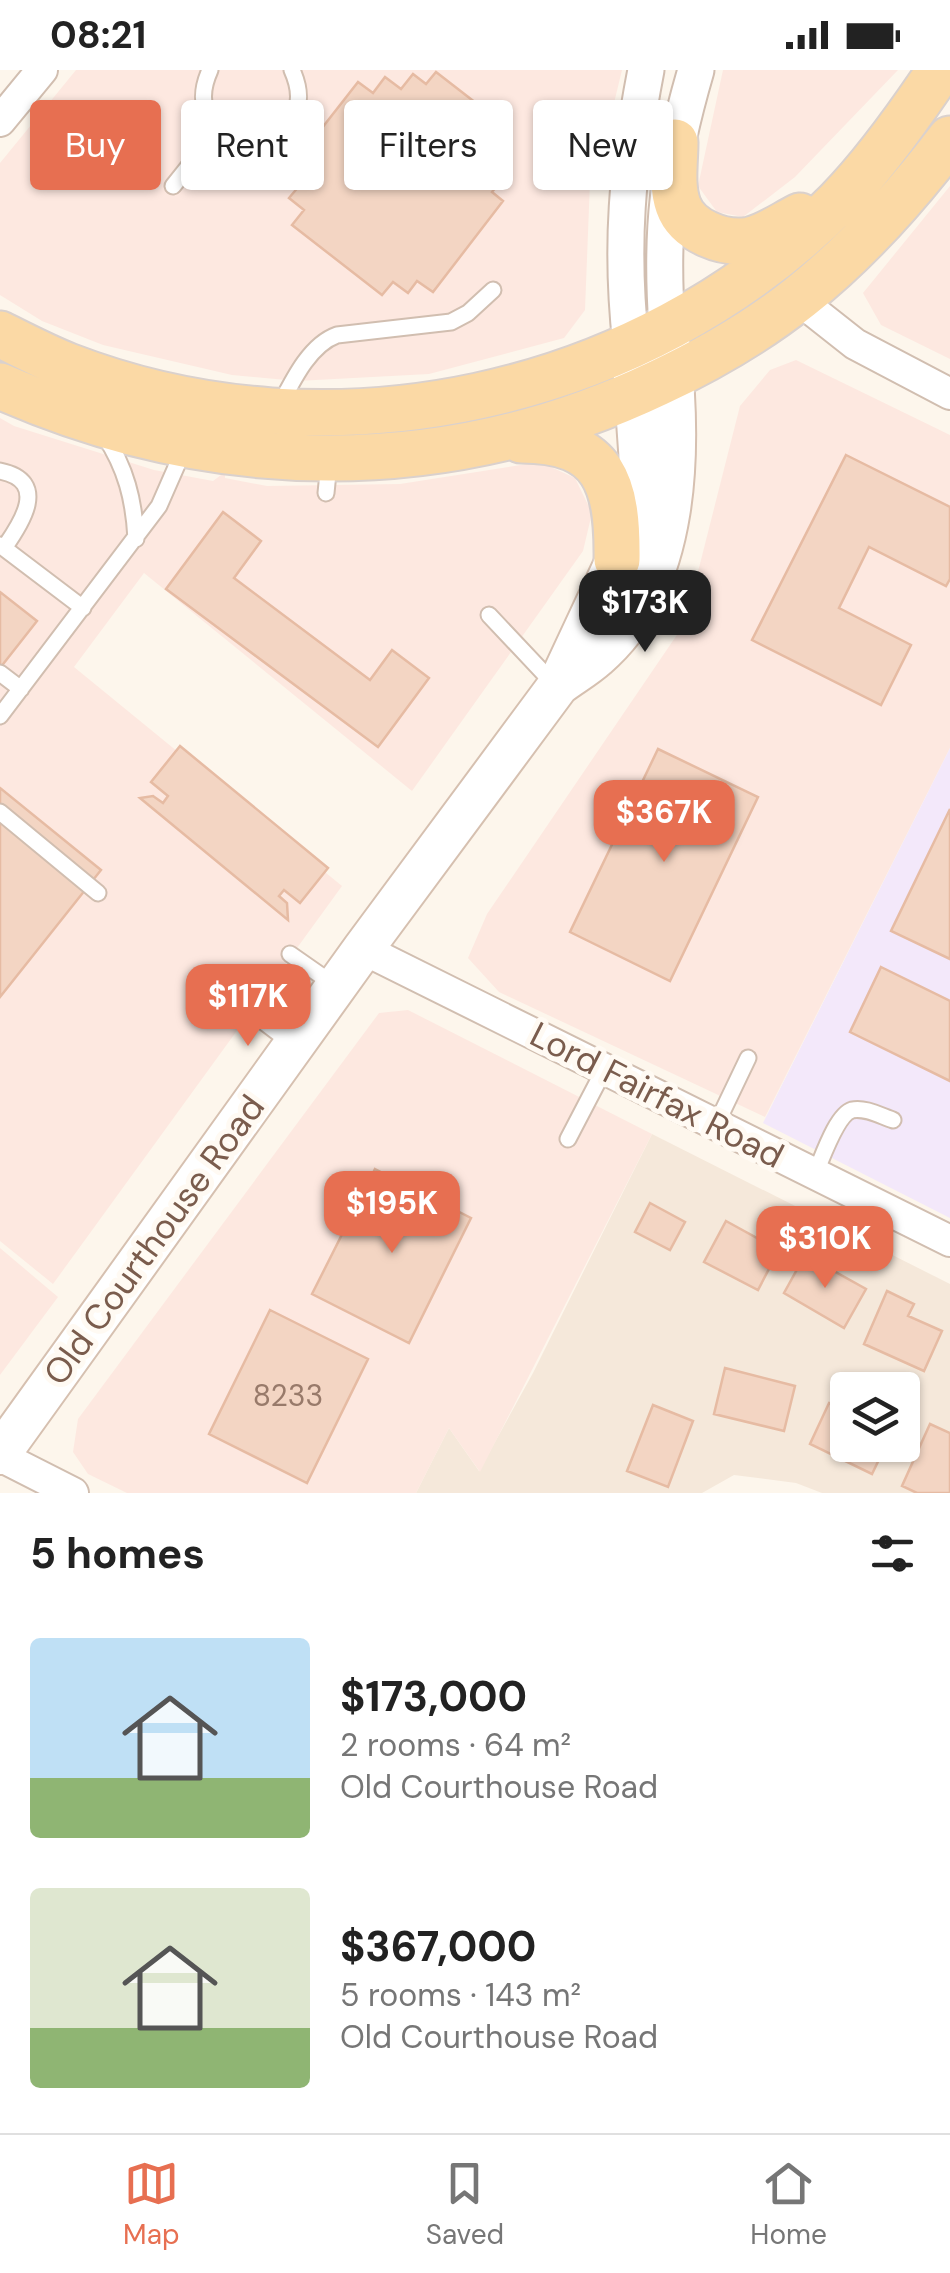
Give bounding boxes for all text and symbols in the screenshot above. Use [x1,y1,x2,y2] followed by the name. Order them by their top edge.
[50,10,146,60] text: 08:21
[30,100,161,190] chip: Buy
[181,100,324,190] chip: Rent
[344,100,513,190] chip: Filters
[533,100,673,190] chip: New
[575,570,715,655] pin: $173K
[601,581,689,623] text: $173K
[594,780,734,865] pin: $367K
[616,791,712,833] text: $367K
[178,964,318,1049] pin: $117K
[208,975,288,1017] text: $117K
[523,1011,791,1179] street label: Lord Fairfax Road
[33,1086,275,1394] street label: Old Courthouse Road
[322,1171,462,1256] pin: $195K
[346,1182,438,1224] text: $195K
[755,1206,895,1291] pin: $310K
[778,1217,872,1259] text: $310K
[830,1372,920,1462] map controls
[830,1372,920,1462] button: layers
[253,1376,323,1415] house number: 8233
[30,1526,205,1581] text: 5 homes
[865,1526,920,1581] icon: filters
[340,1669,527,1724] text: $173,000
[110,1678,230,1798] icon: home
[340,1724,571,1766] text: 2 rooms · 64 m²
[340,1766,658,1808] text: Old Courthouse Road
[340,1919,536,1974] text: $367,000
[110,1928,230,2048] icon: home
[340,1974,581,2016] text: 5 rooms · 143 m²
[340,2016,658,2058] text: Old Courthouse Road
[123,2156,179,2253] tab: Map
[426,2156,504,2253] tab: Saved
[750,2156,827,2253] tab: Home

